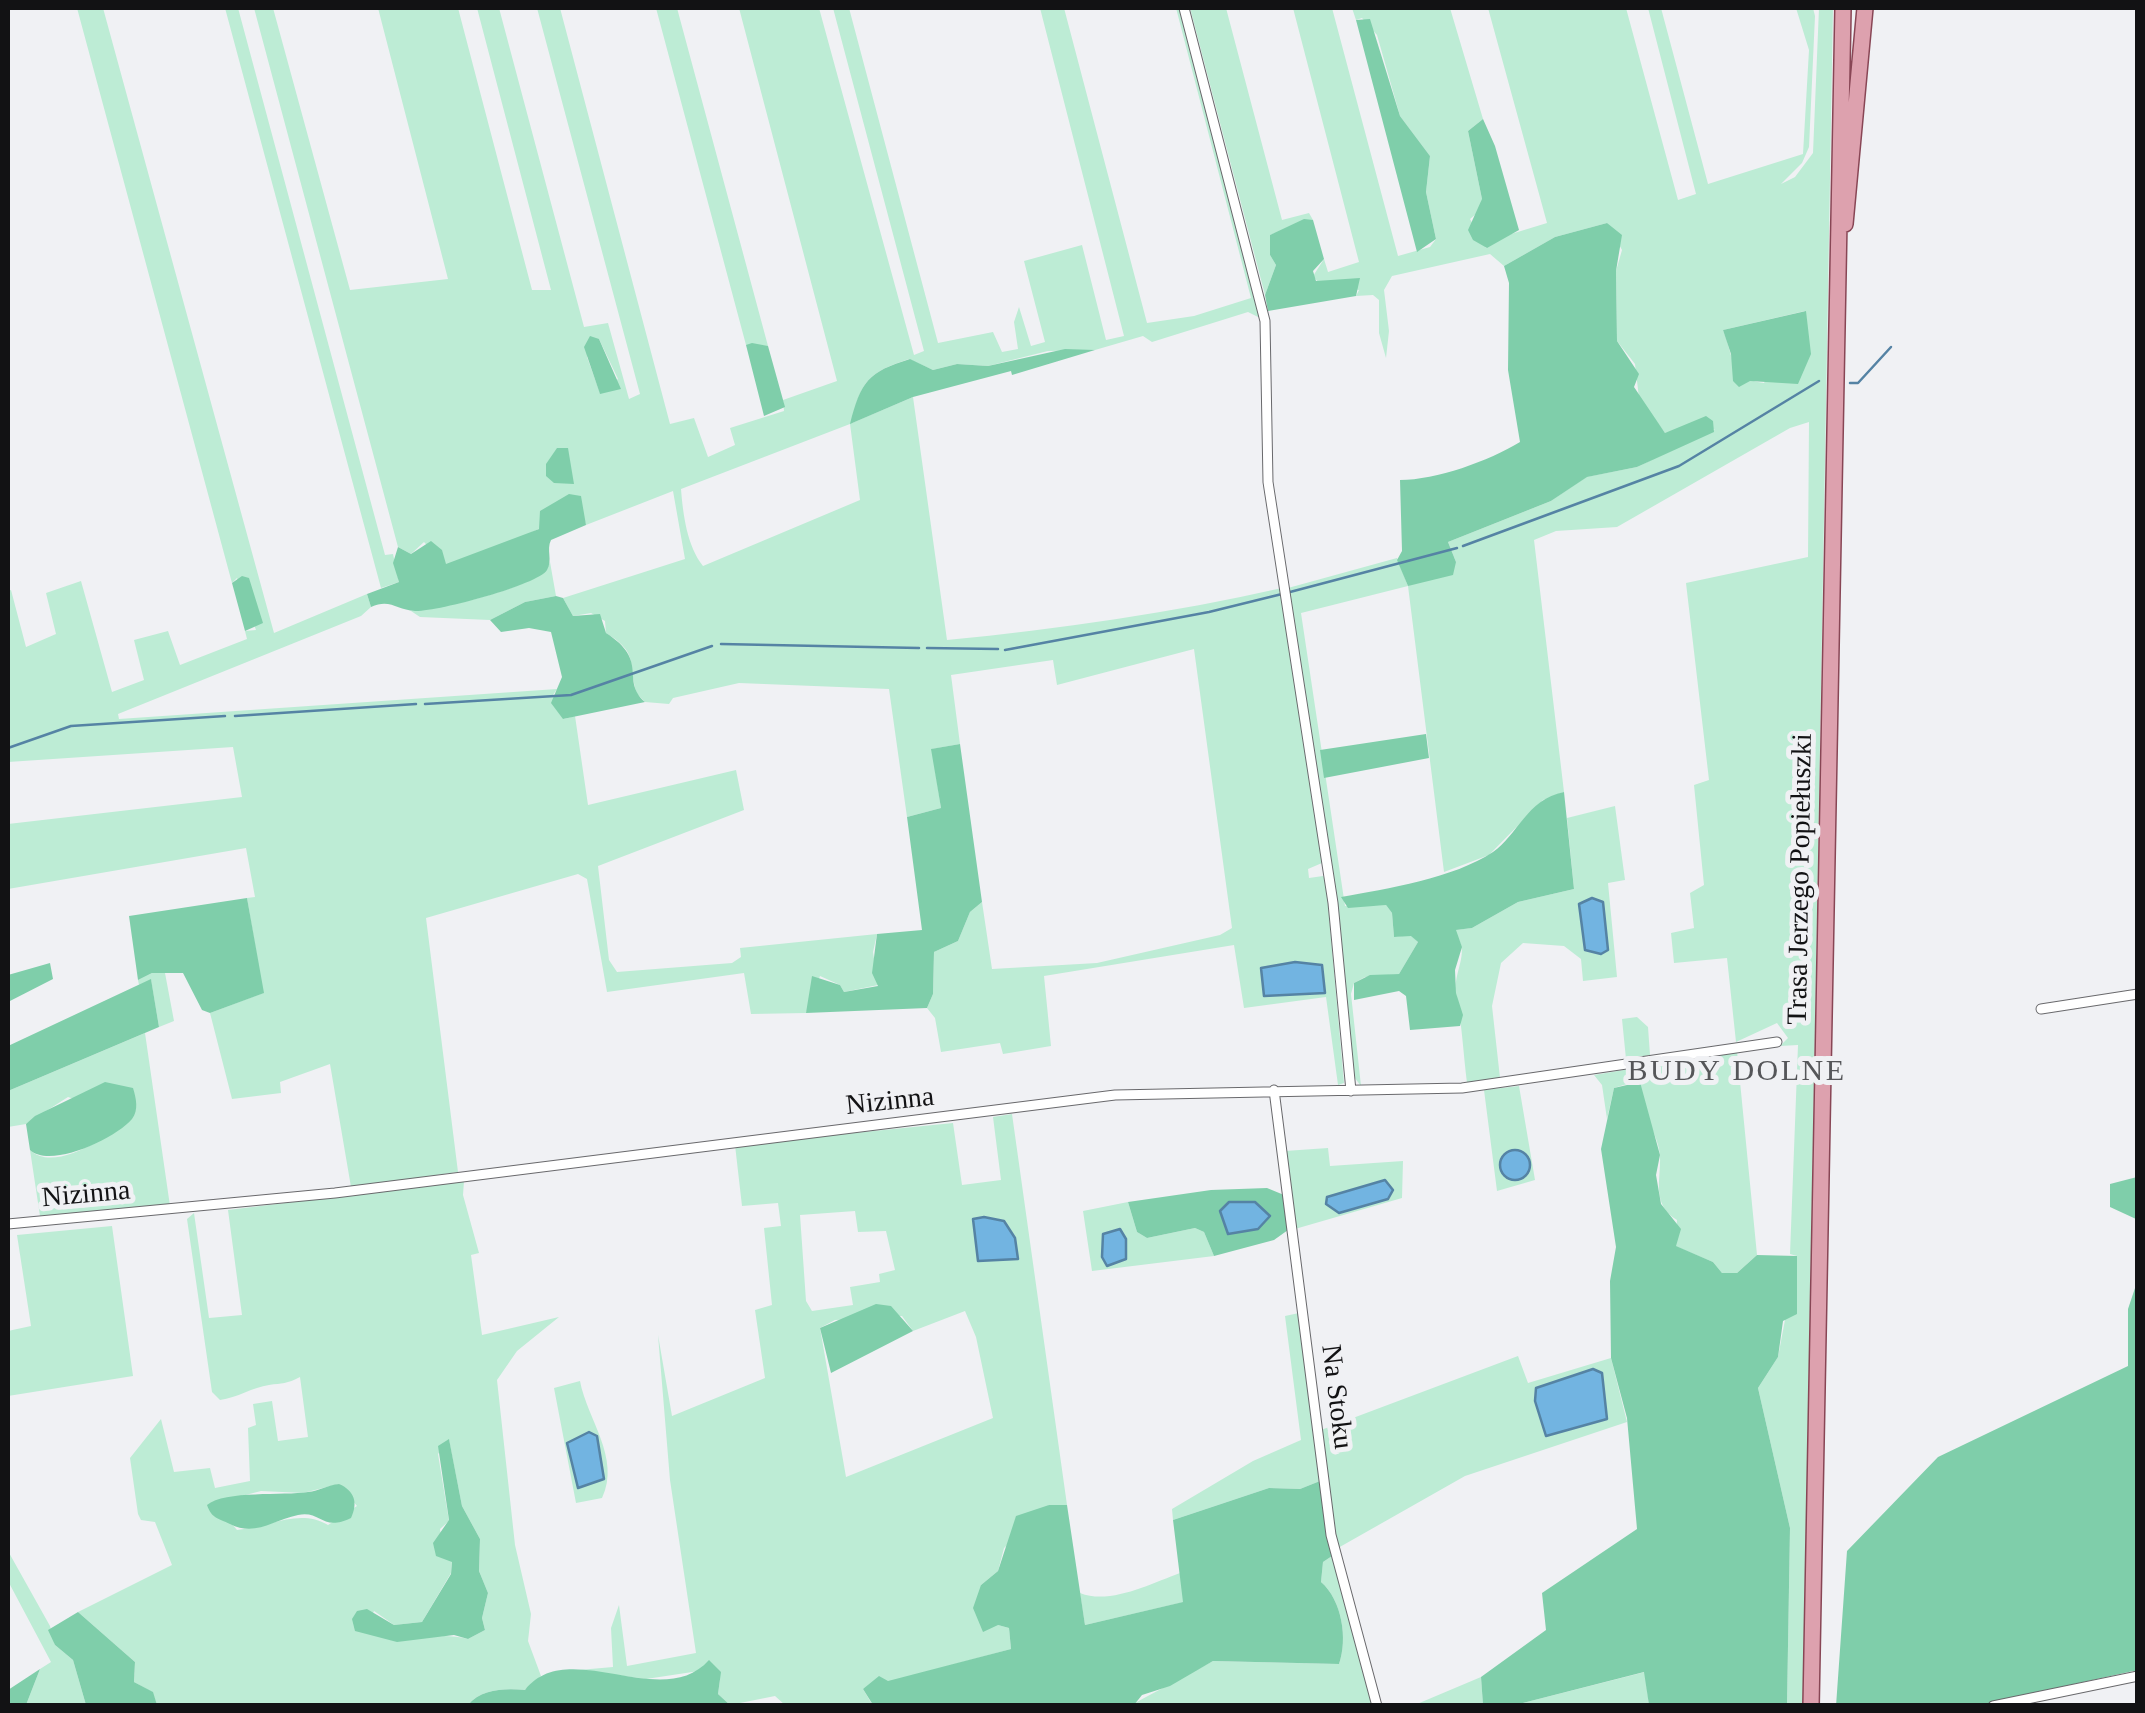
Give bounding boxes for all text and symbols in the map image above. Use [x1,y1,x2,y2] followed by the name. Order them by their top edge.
[1782,733,1820,1025] street label: Trasa Jerzego Popiełuszki
[1627,1054,1847,1090] district label: BUDY DOLNE
[844,1081,936,1123] street label: Nizinna
[40,1174,132,1216] street label: Nizinna
[1313,1343,1359,1451] street label: Na Stoku

